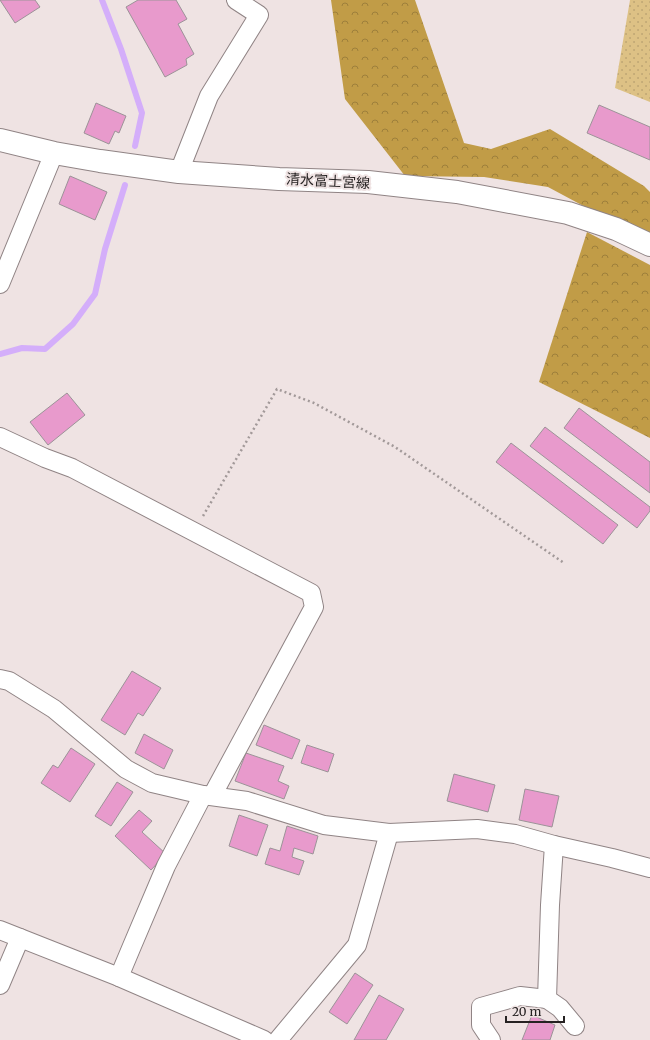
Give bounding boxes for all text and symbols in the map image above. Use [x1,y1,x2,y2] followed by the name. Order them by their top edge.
[286,170,370,192] street label: 清水富士宮線
[506,998,564,1024] scale bar
[512,1004,541,1019] text: 20 m

